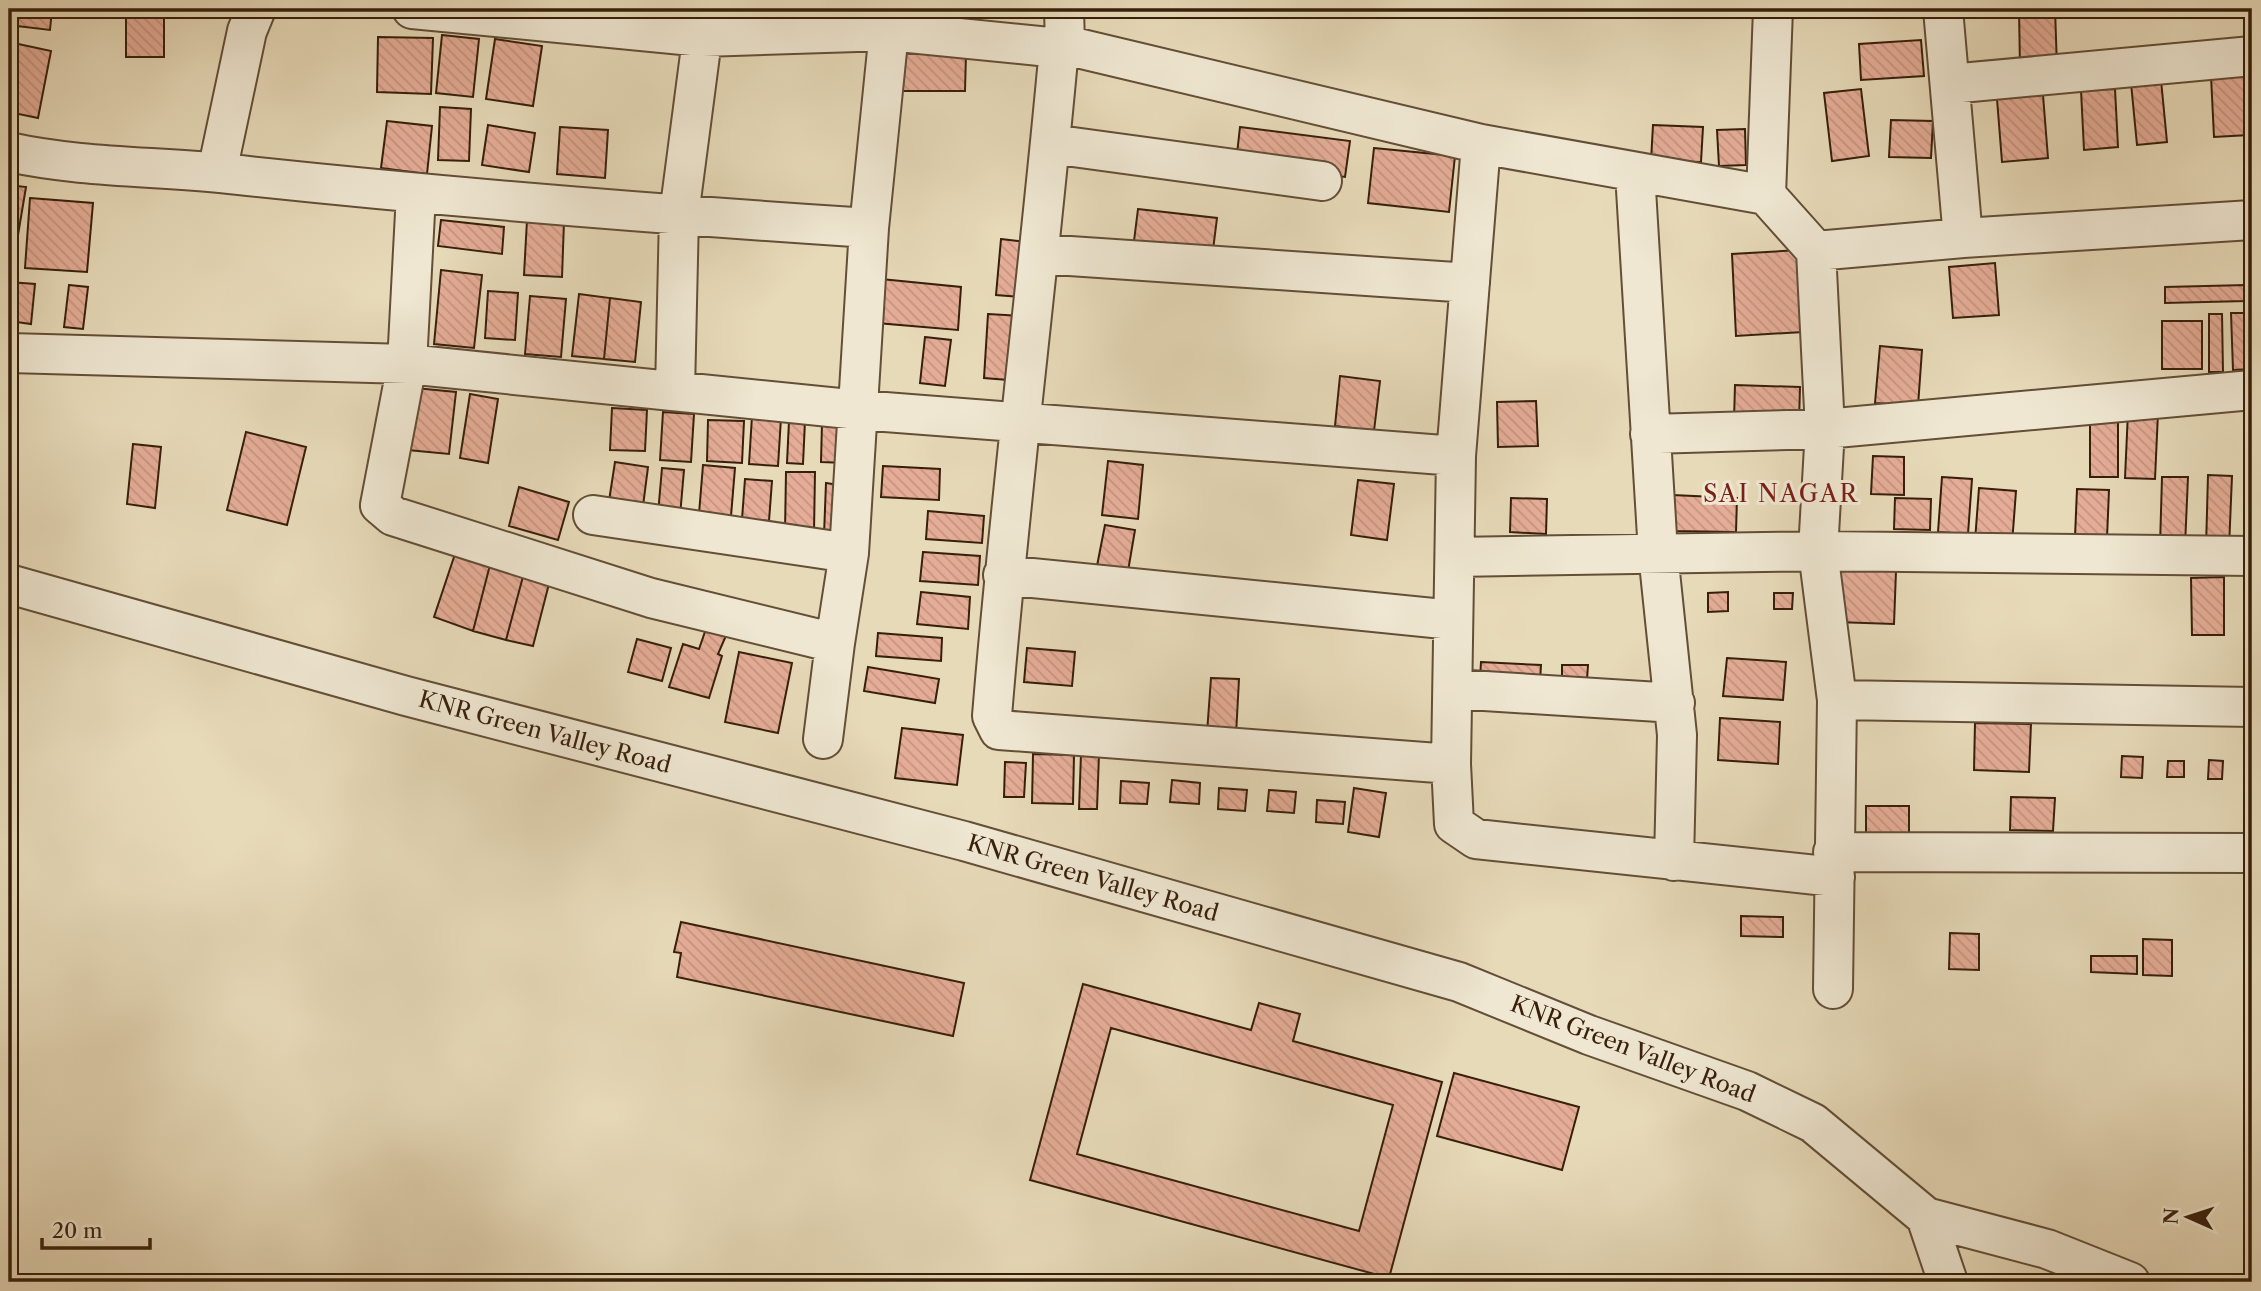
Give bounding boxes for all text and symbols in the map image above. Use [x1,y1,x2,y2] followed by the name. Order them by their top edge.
[1703,479,1859,508] district label: SAI NAGAR
[416,685,674,779] street label: KNR Green Valley Road
[964,829,1222,927] street label: KNR Green Valley Road
[1507,989,1759,1109] street label: KNR Green Valley Road
[2152,1182,2222,1252] north arrow
[42,1207,150,1251] scale bar
[2160,1207,2183,1225] text: N
[52,1218,103,1243] text: 20 m

